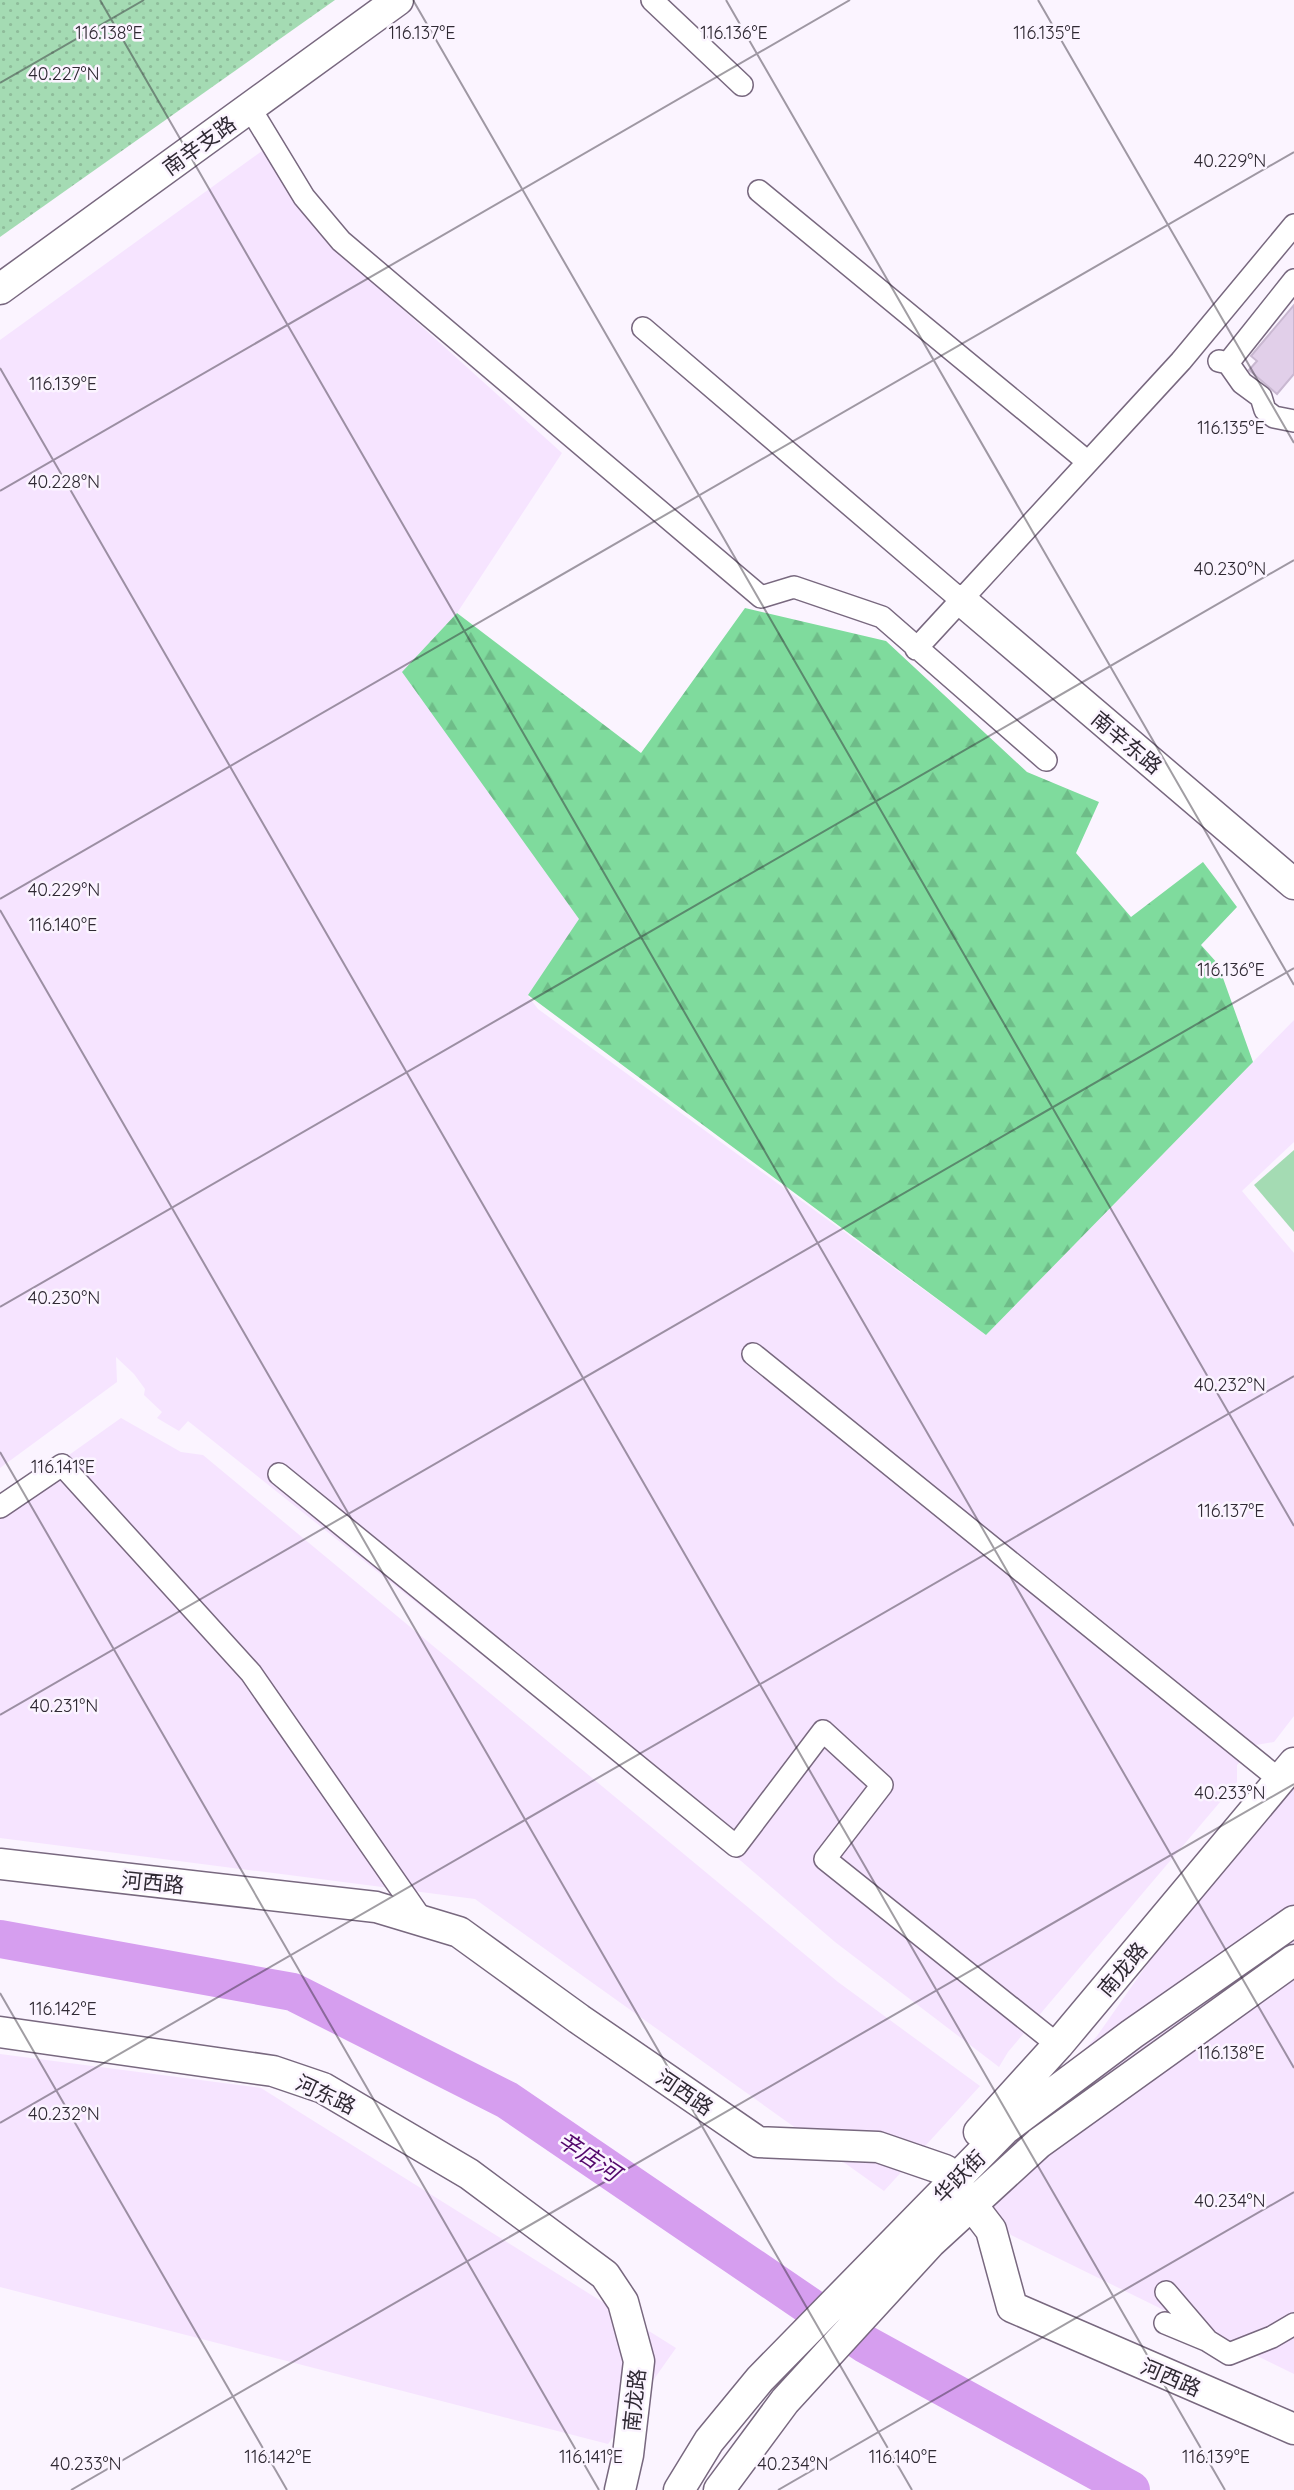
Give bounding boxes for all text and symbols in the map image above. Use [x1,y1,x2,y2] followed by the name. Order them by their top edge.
[75,21,143,44] text: 116.138°E
[388,21,456,44] text: 116.137°E
[700,21,768,44] text: 116.136°E
[1013,21,1081,44] text: 116.135°E
[28,62,100,85] text: 40.227°N
[157,110,241,180] street label: 南辛支路
[1194,149,1266,172] text: 40.229°N
[29,372,97,395] text: 116.139°E
[1197,416,1265,439] text: 116.135°E
[28,470,100,493] text: 40.228°N
[1194,557,1266,580] text: 40.230°N
[1086,705,1168,779] street label: 南辛东路
[28,878,100,901] text: 40.229°N
[29,913,97,936] text: 116.140°E
[1197,958,1265,981] text: 116.136°E
[28,1286,100,1309] text: 40.230°N
[1194,1373,1266,1396] text: 40.232°N
[31,1455,95,1478] text: 116.141°E
[1197,1499,1265,1522] text: 116.137°E
[30,1694,98,1717] text: 40.231°N
[1194,1781,1266,1804] text: 40.233°N
[120,1866,186,1898] street label: 河西路
[1092,1937,1152,2001] street label: 南龙路
[29,1997,97,2020] text: 116.142°E
[1197,2041,1265,2064] text: 116.138°E
[652,2064,718,2120] street label: 河西路
[292,2069,360,2119] street label: 河东路
[28,2102,100,2125] text: 40.232°N
[552,2125,629,2190] water label: 辛店河
[928,2145,990,2207] street label: 华跃街
[1194,2189,1266,2212] text: 40.234°N
[1137,2353,1205,2401] street label: 河西路
[618,2367,650,2433] street label: 南龙路
[244,2445,312,2468] text: 116.142°E
[559,2445,623,2468] text: 116.141°E
[869,2445,937,2468] text: 116.140°E
[1182,2445,1250,2468] text: 116.139°E
[50,2452,122,2475] text: 40.233°N
[757,2452,829,2475] text: 40.234°N

